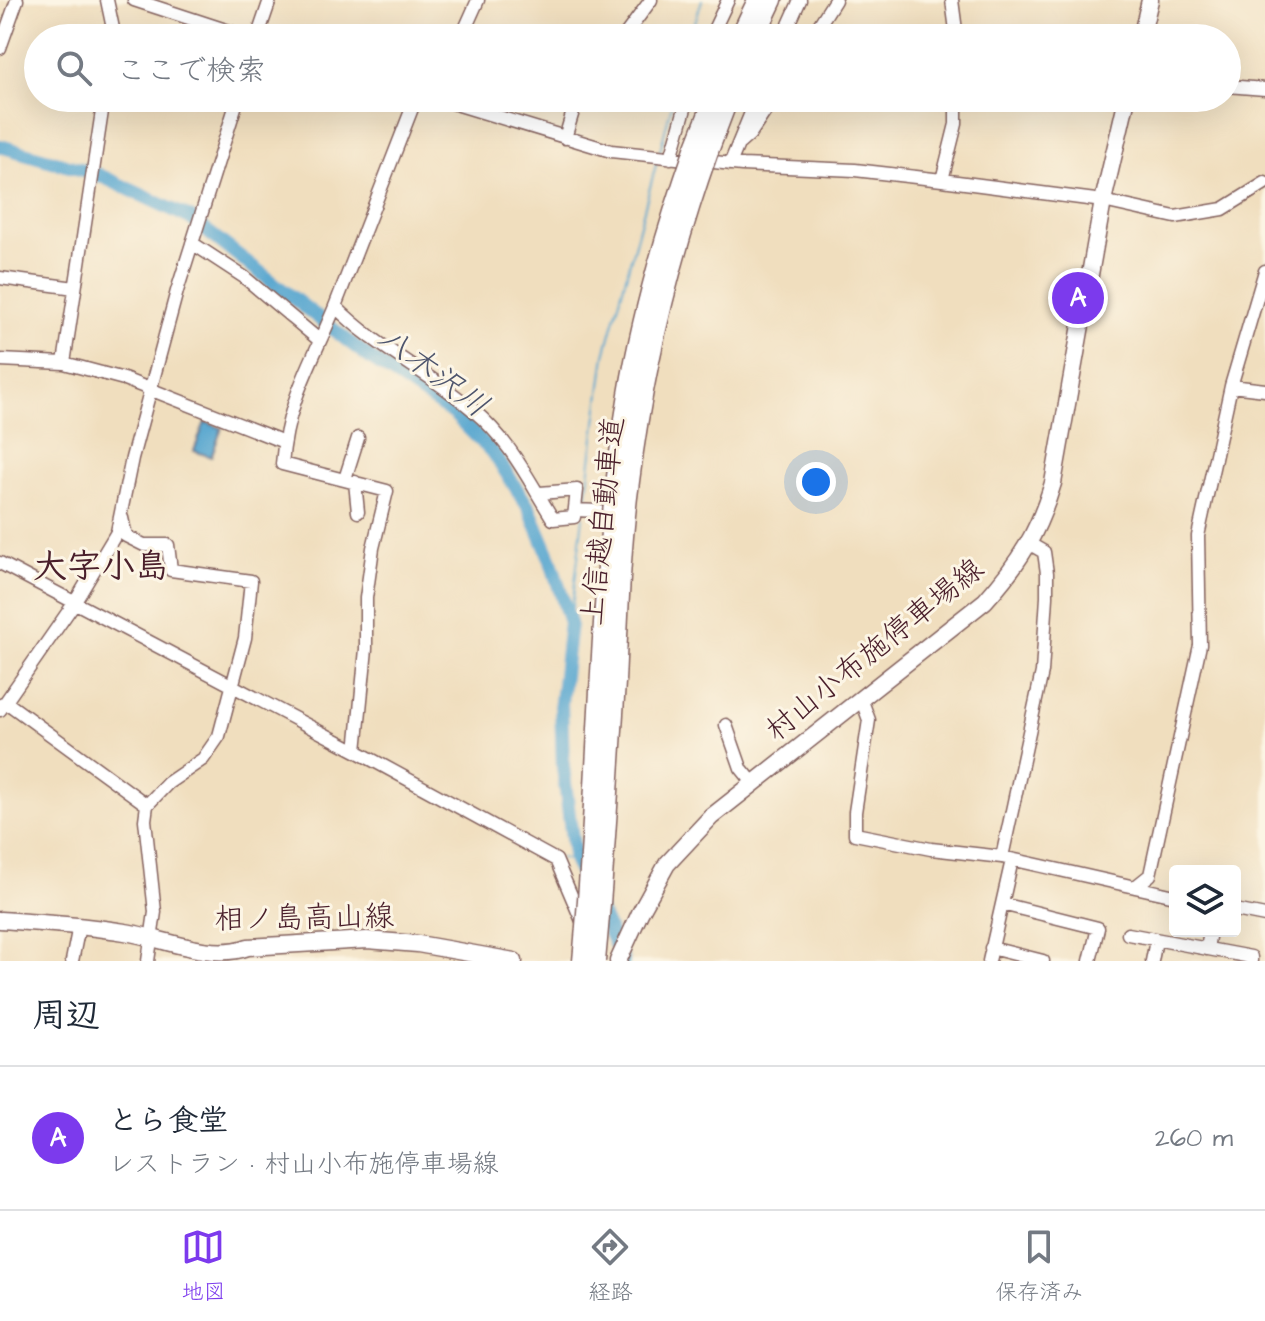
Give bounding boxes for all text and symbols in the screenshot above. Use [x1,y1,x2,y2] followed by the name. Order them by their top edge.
[24,24,1241,112] search box
[52,46,96,90] icon: search
[116,50,266,92] text: ここで検索
[1052,268,1104,328] pin: A
[368,316,498,429] water label: 八木沢川
[571,414,635,628] street label: 上信越自動車道
[796,462,836,502] your location
[33,543,169,591] district label: 大字小島
[756,548,993,751] street label: 村山小布施停車場線
[1169,865,1241,937] map controls
[1169,865,1241,937] button: layers
[214,895,394,941] street label: 相ノ島高山線
[32,992,100,1040] text: 周辺
[108,1100,228,1142] text: とら食堂
[50,1120,66,1156] text: A
[1155,1120,1233,1156] text: 260 m
[108,1146,499,1182] text: レストラン · 村山小布施停車場線
[181,1225,226,1308] tab: 地図
[588,1225,633,1308] tab: 経路
[995,1225,1084,1308] tab: 保存済み

